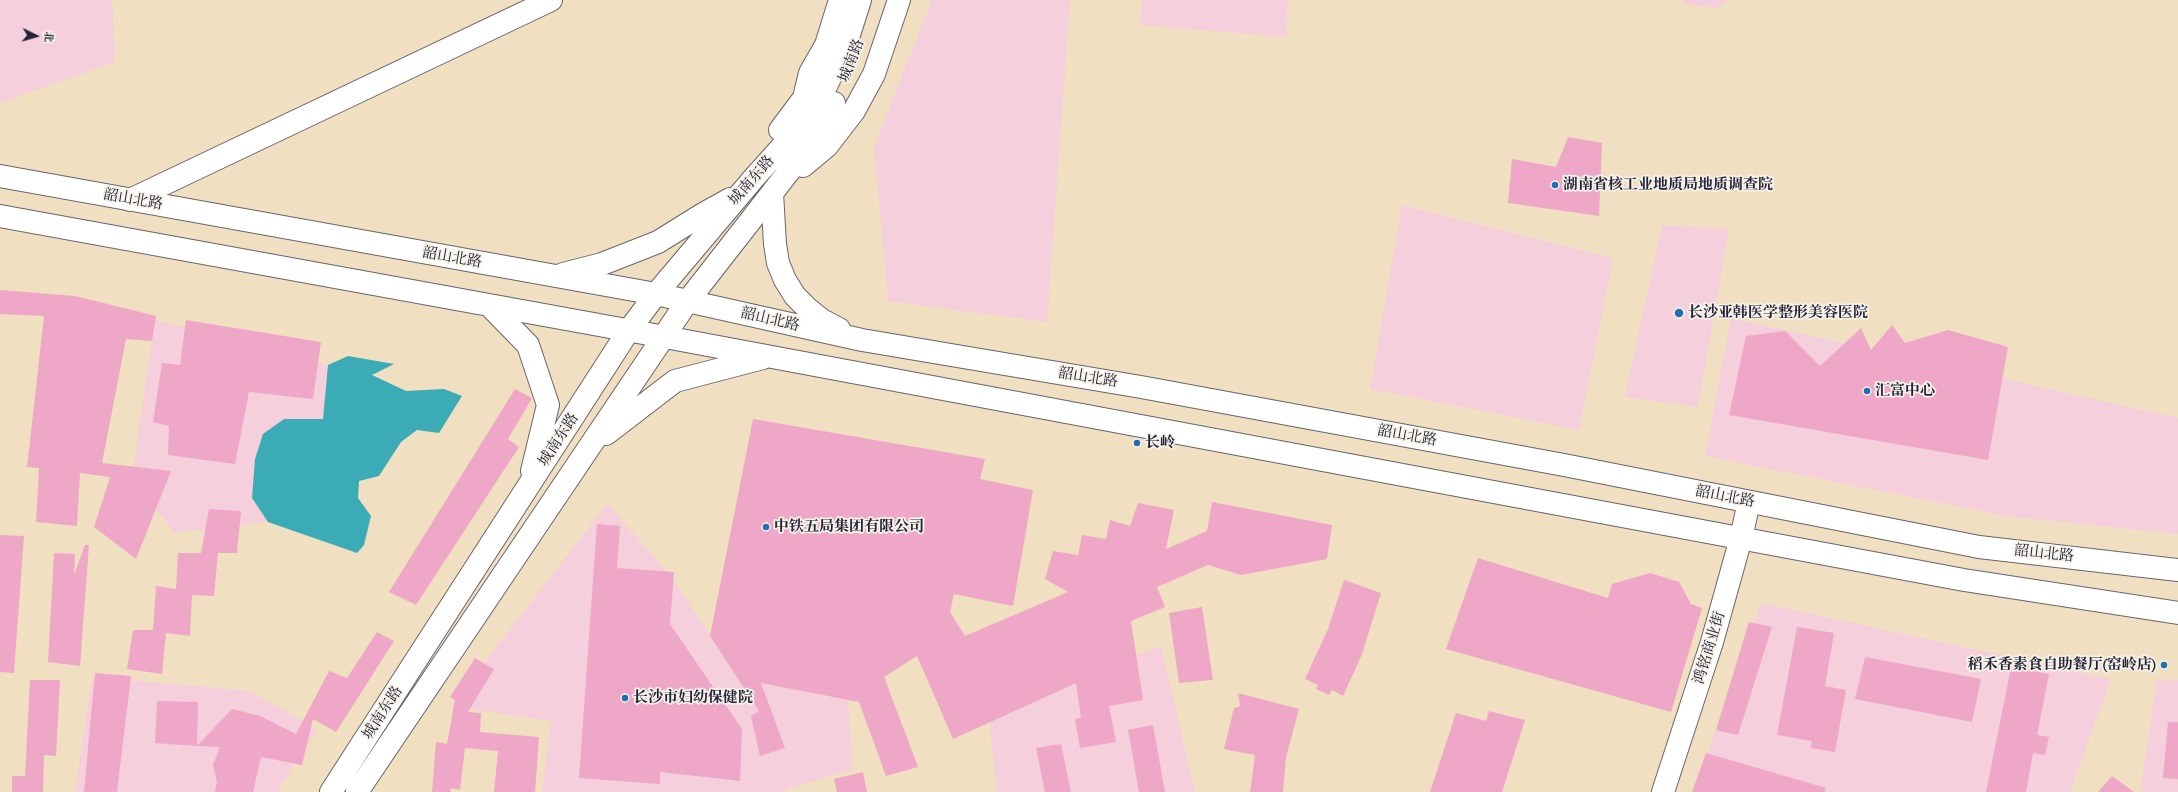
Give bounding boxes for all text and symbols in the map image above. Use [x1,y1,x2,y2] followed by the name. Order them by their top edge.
[16,16,56,56] north arrow
[41,31,55,43] text: 北
[836,37,868,85] street label: 城南路
[726,152,778,210] street label: 城南东路
[1563,176,1773,194] place label: 湖南省核工业地质局地质调查院
[1550,180,1560,190] marker: 湖南省核工业地质局地质调查院
[102,186,164,214] street label: 韶山北路
[421,244,483,272] street label: 韶山北路
[739,304,801,336] street label: 韶山北路
[1688,304,1868,322] place label: 长沙亚韩医学整形美容医院
[1673,307,1685,319] marker: 长沙亚韩医学整形美容医院
[1057,364,1119,392] street label: 韶山北路
[1875,382,1935,400] place label: 汇富中心
[1862,386,1872,396] marker: 汇富中心
[535,410,583,470] street label: 城南东路
[1376,422,1438,450] street label: 韶山北路
[1145,434,1175,452] place label: 长岭
[1132,438,1142,448] marker: 长岭
[1694,482,1756,512] street label: 韶山北路
[774,518,924,536] place label: 中铁五局集团有限公司
[761,522,771,532] marker: 中铁五局集团有限公司
[2013,542,2075,566] street label: 韶山北路
[1690,610,1730,686] street label: 鸿铭商业街
[1968,656,2156,674] place label: 稻禾香素食自助餐厅(窑岭店)
[2159,660,2169,670] marker: 稻禾香素食自助餐厅(窑岭店)
[359,683,407,743] street label: 城南东路
[633,689,753,707] place label: 长沙市妇幼保健院
[620,693,630,703] marker: 长沙市妇幼保健院

